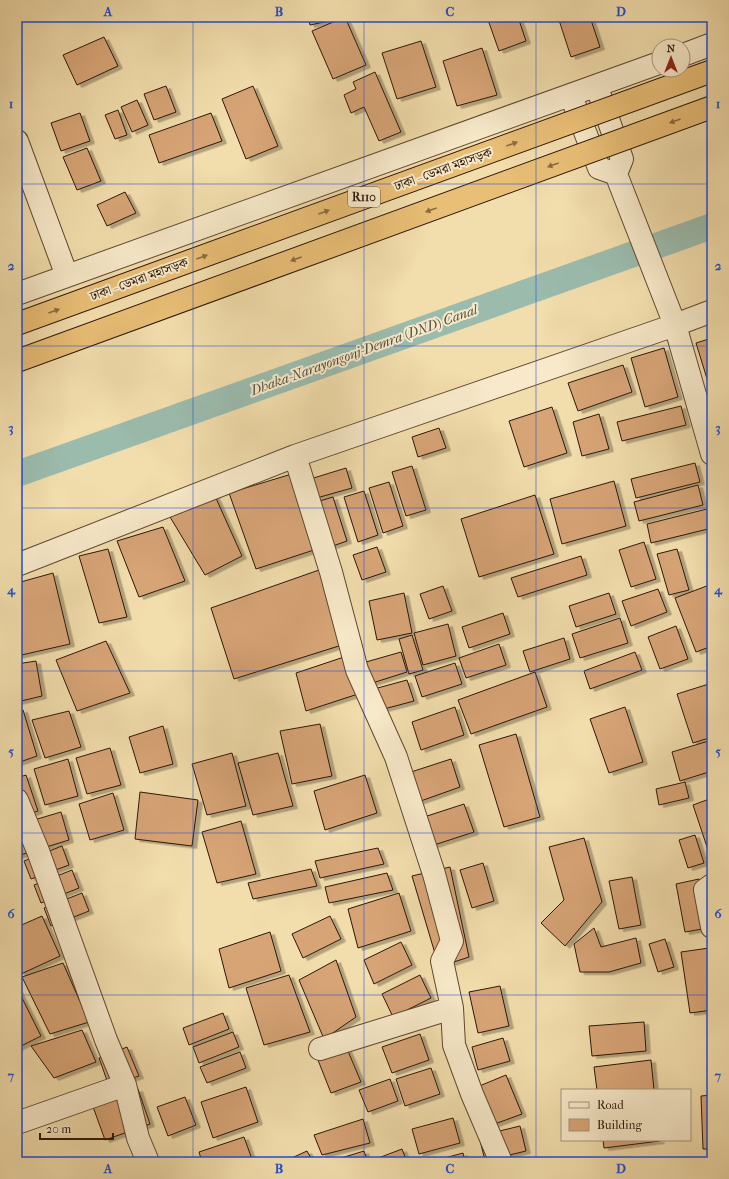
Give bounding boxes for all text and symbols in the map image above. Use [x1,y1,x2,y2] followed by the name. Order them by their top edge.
[103,4,113,19] text: A
[275,4,284,19] text: B
[446,4,455,19] text: C
[616,4,626,19] text: D
[651,38,691,78] north arrow
[667,42,676,55] text: N
[9,96,14,111] text: 1
[716,96,721,111] text: 1
[669,118,681,124] one-way arrow
[507,140,519,146] one-way arrow
[391,144,495,194] street label: ঢাকা - ডেমরা মহাসড়ক
[547,163,559,169] one-way arrow
[348,187,380,207] road number: R110
[425,207,437,213] one-way arrow
[319,209,331,215] one-way arrow
[197,253,209,259] one-way arrow
[87,254,191,304] street label: ঢাকা - ডেমরা মহাসড়ক
[289,256,301,262] one-way arrow
[8,258,15,273] text: 2
[715,258,722,273] text: 2
[247,300,481,399] water label: Dhaka-Narayongonj-Demra (DND) Canal
[48,307,60,313] one-way arrow
[8,420,14,436] text: 3
[715,420,721,436] text: 3
[6,582,16,598] text: 4
[713,582,723,598] text: 4
[8,744,14,759] text: 5
[715,744,721,759] text: 5
[7,906,15,921] text: 6
[714,906,722,921] text: 6
[7,1068,15,1083] text: 7
[714,1068,722,1083] text: 7
[561,1089,691,1141] legend
[597,1098,624,1112] text: Road
[40,1115,113,1141] scale bar
[597,1118,642,1132] text: Building
[46,1122,71,1136] text: 20 m
[103,1161,113,1176] text: A
[275,1161,284,1176] text: B
[446,1161,455,1176] text: C
[616,1161,626,1176] text: D

